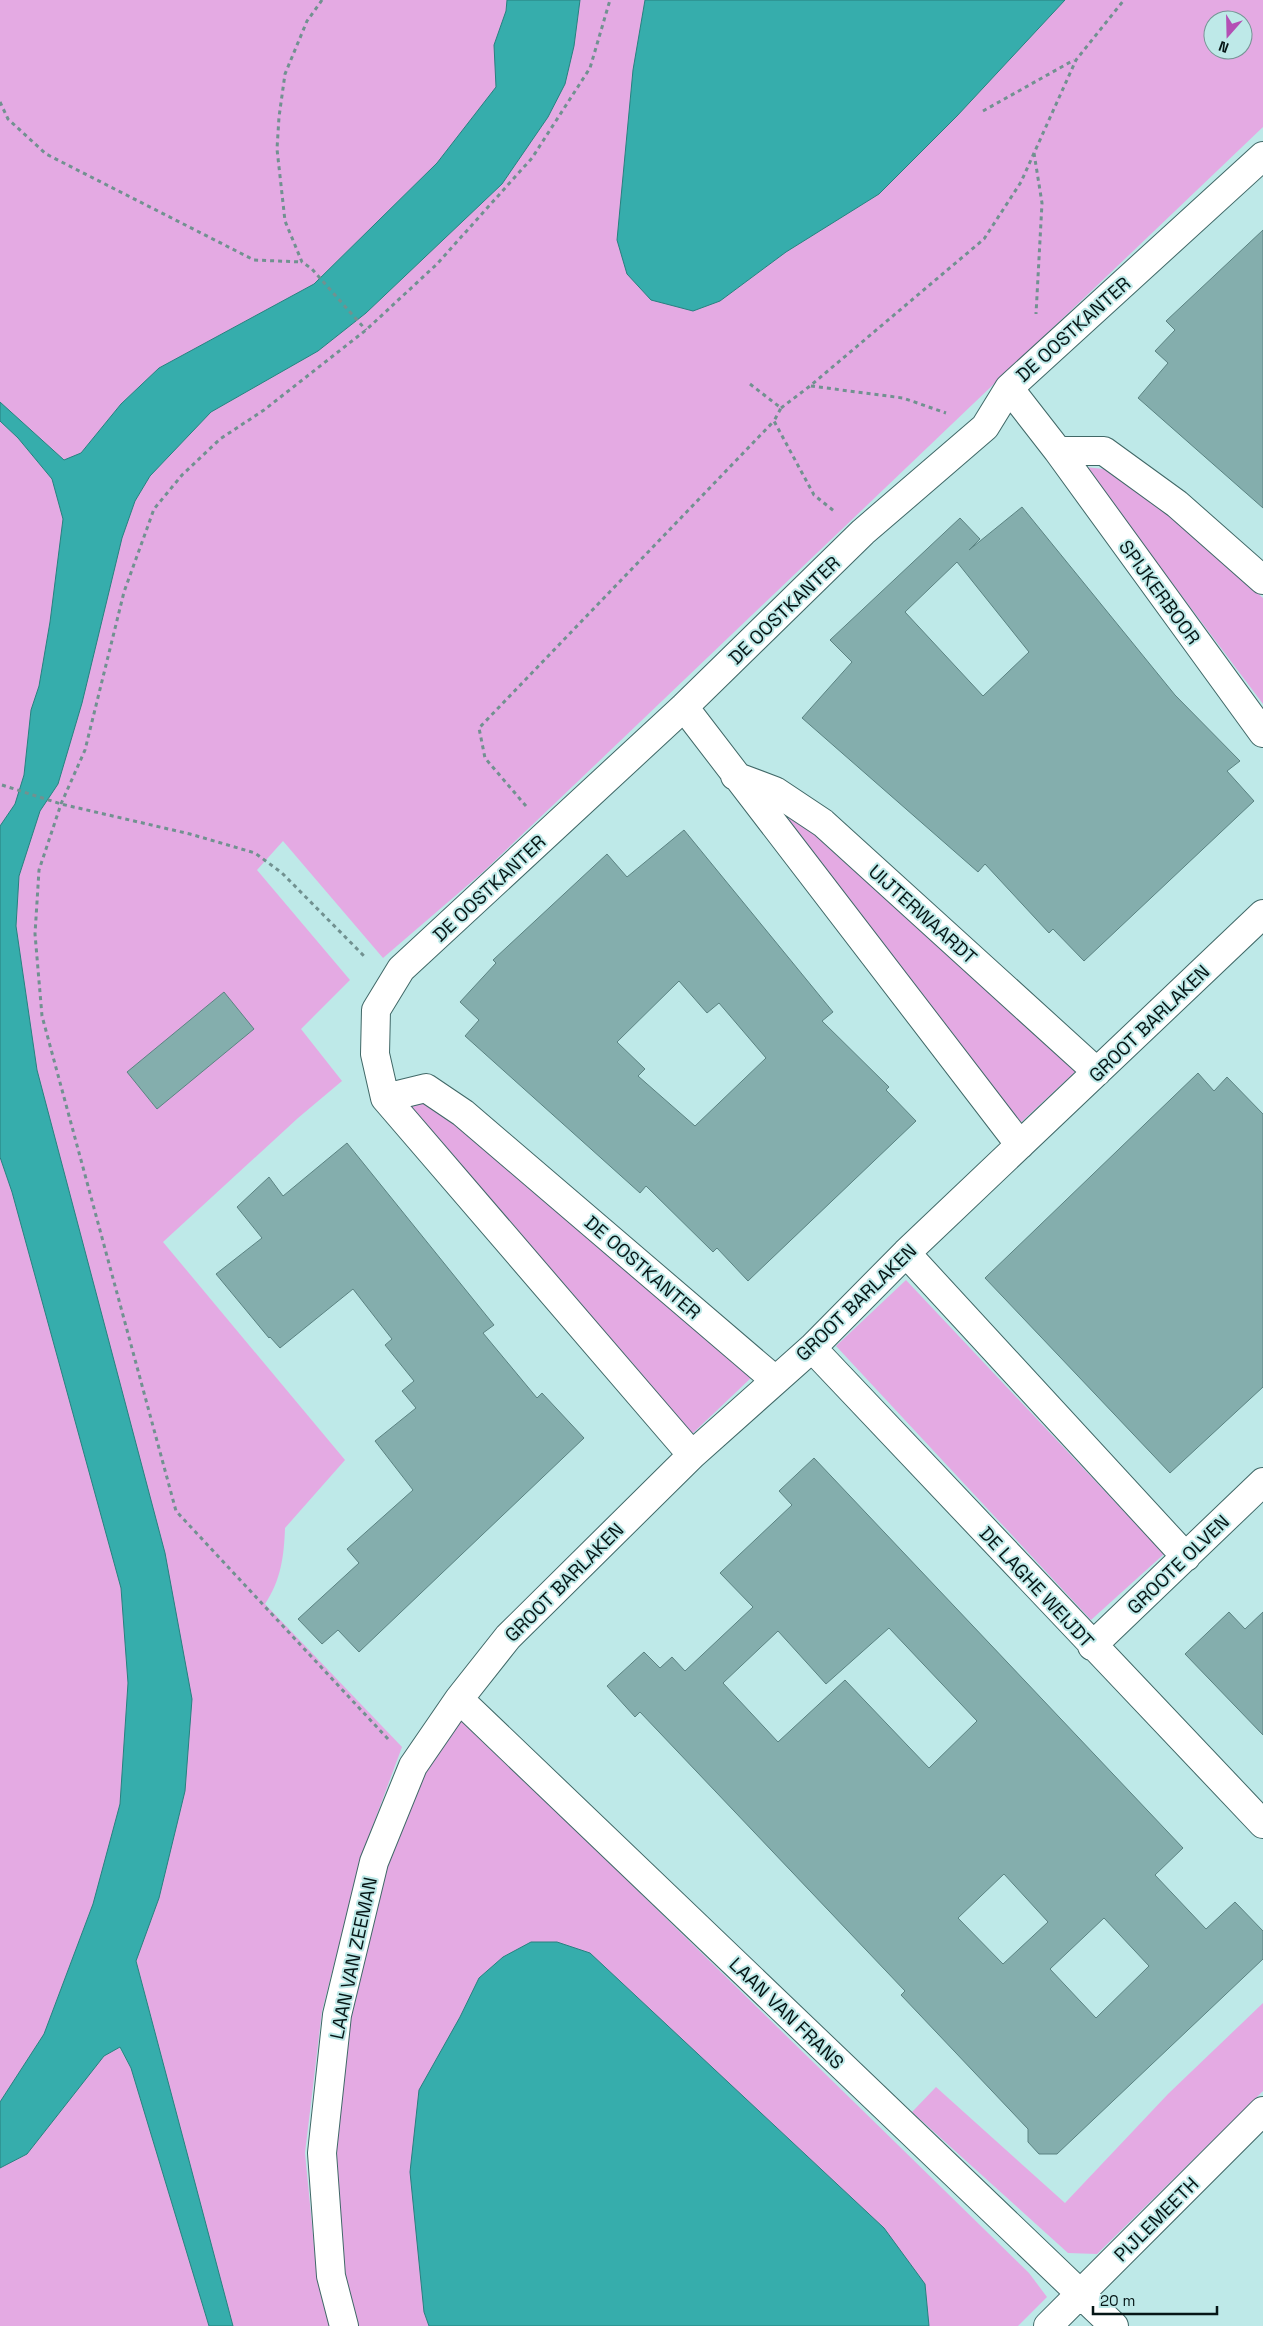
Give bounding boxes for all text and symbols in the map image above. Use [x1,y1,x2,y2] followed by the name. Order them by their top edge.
[1203,10,1253,60] north arrow
[1216,37,1231,57] text: N
[1011,271,1136,387] street label: DE OOSTKANTER
[1113,535,1206,649] street label: SPIJKERBOOR
[723,551,846,670] street label: DE OOSTKANTER
[427,829,551,947] street label: DE OOSTKANTER
[863,859,982,970] street label: UIJTERWAARDT
[1084,959,1215,1087] street label: GROOT BARLAKEN
[579,1210,706,1325] street label: DE OOSTKANTER
[791,1238,922,1366] street label: GROOT BARLAKEN
[1122,1509,1235,1619] street label: GROOTE OLVEN
[499,1517,629,1647] street label: GROOT BARLAKEN
[974,1521,1099,1653] street label: DE LAGHE WEIJDT
[324,1875,383,2041] street label: LAAN VAN ZEEMAN
[724,1952,849,2075] street label: LAAN VAN FRANS
[1109,2172,1204,2267] street label: PIJLEMEETH
[1093,2284,1217,2316] scale bar
[1100,2291,1135,2310] text: 20 m

